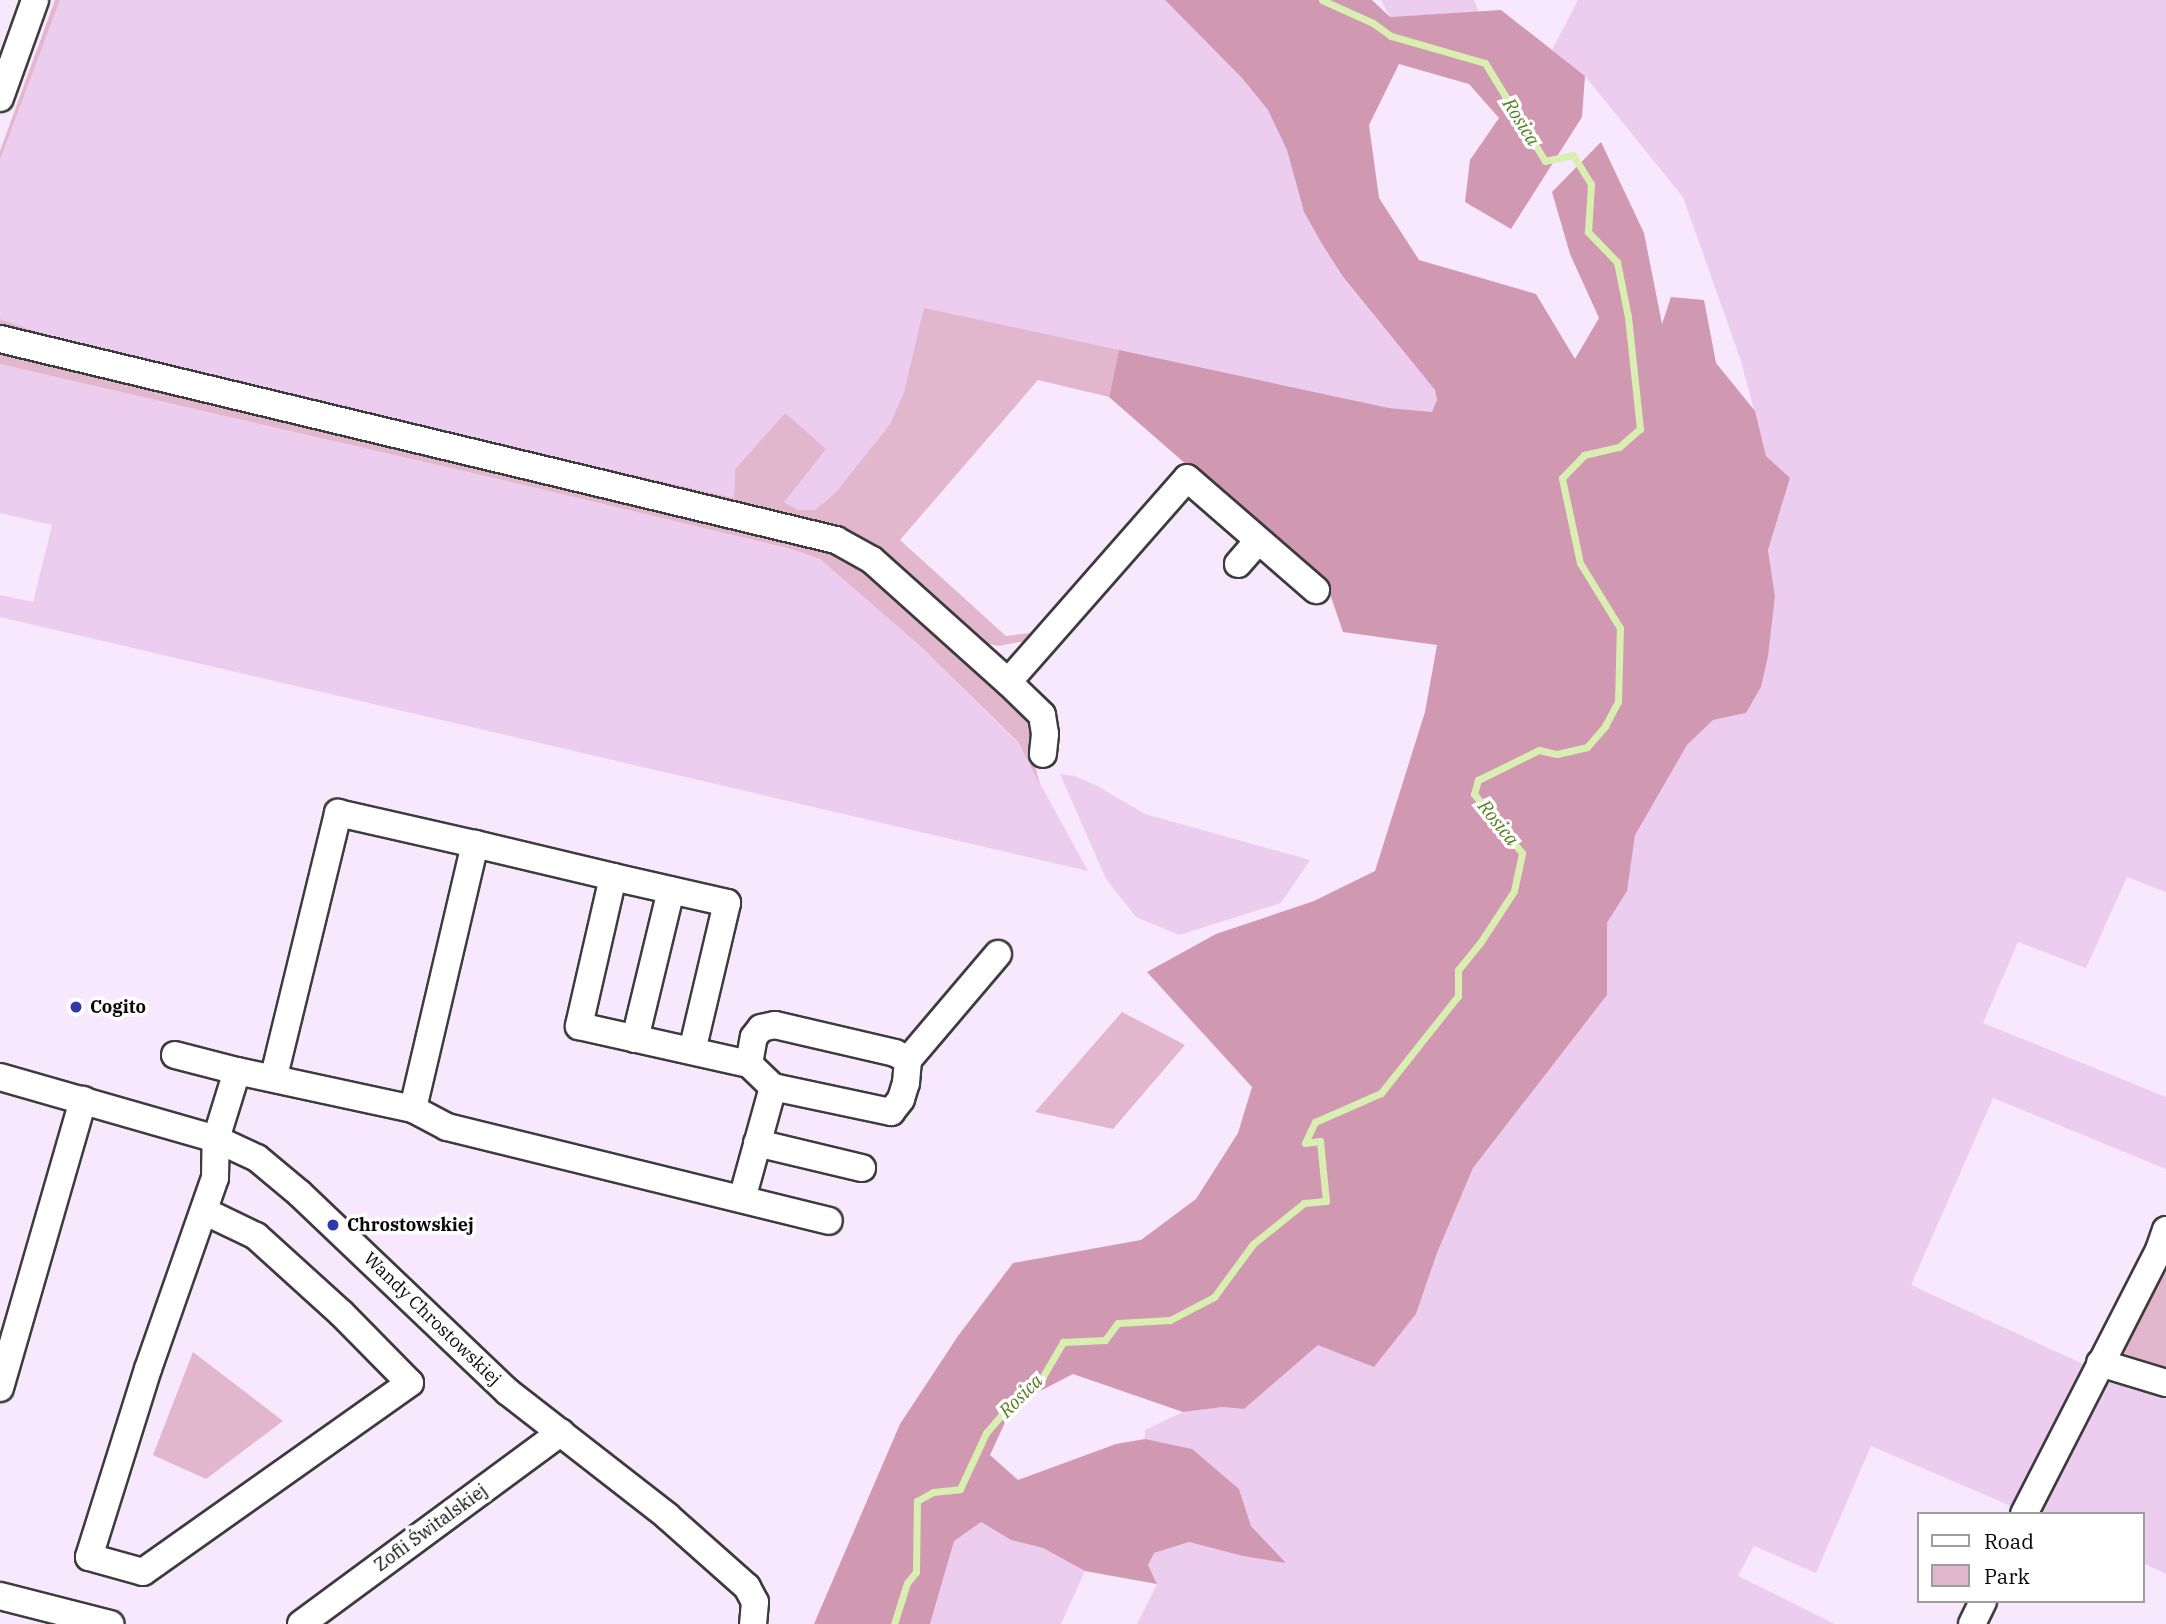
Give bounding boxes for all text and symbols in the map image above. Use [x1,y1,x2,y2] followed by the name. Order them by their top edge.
[1498,94,1544,150] water label: Rosica
[1473,796,1523,850] water label: Rosica
[90,996,146,1018] place label: Cogito
[68,999,84,1015] marker: Cogito
[347,1214,474,1236] place label: Chrostowskiej
[325,1217,341,1233] marker: Chrostowskiej
[359,1248,505,1390] street label: Wandy Chrostowskiej
[995,1370,1047,1422] water label: Rosica
[370,1480,492,1576] street label: Zofii Świtalskiej
[1918,1512,2145,1603] legend
[1984,1527,2034,1555] text: Road
[1984,1562,2030,1590] text: Park

